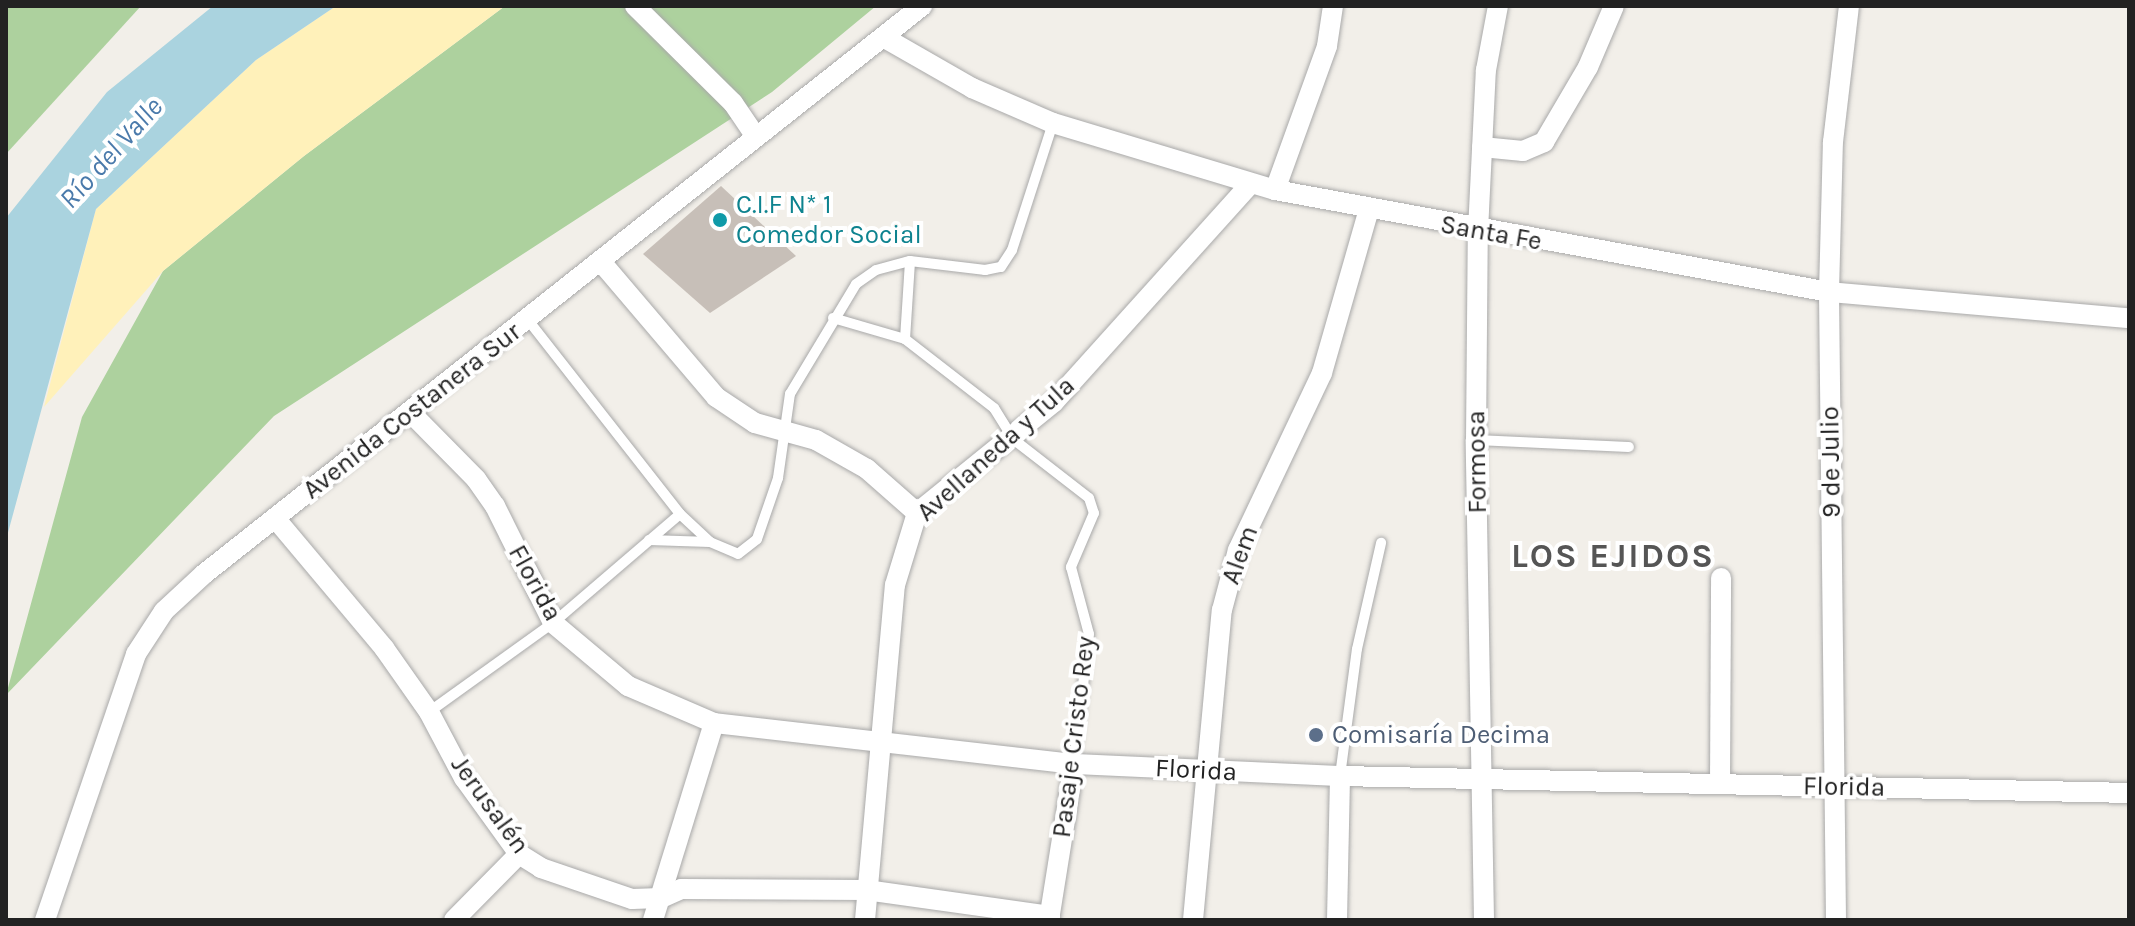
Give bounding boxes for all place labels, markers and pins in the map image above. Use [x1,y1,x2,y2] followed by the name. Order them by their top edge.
[736,189,922,250] place label: C.I.F N* 1 Comedor Social
[711,211,729,229] marker: C.I.F N* 1 Comedor Social
[1332,719,1550,751] place label: Comisaría Decima
[1307,726,1325,744] marker: Comisaría Decima

